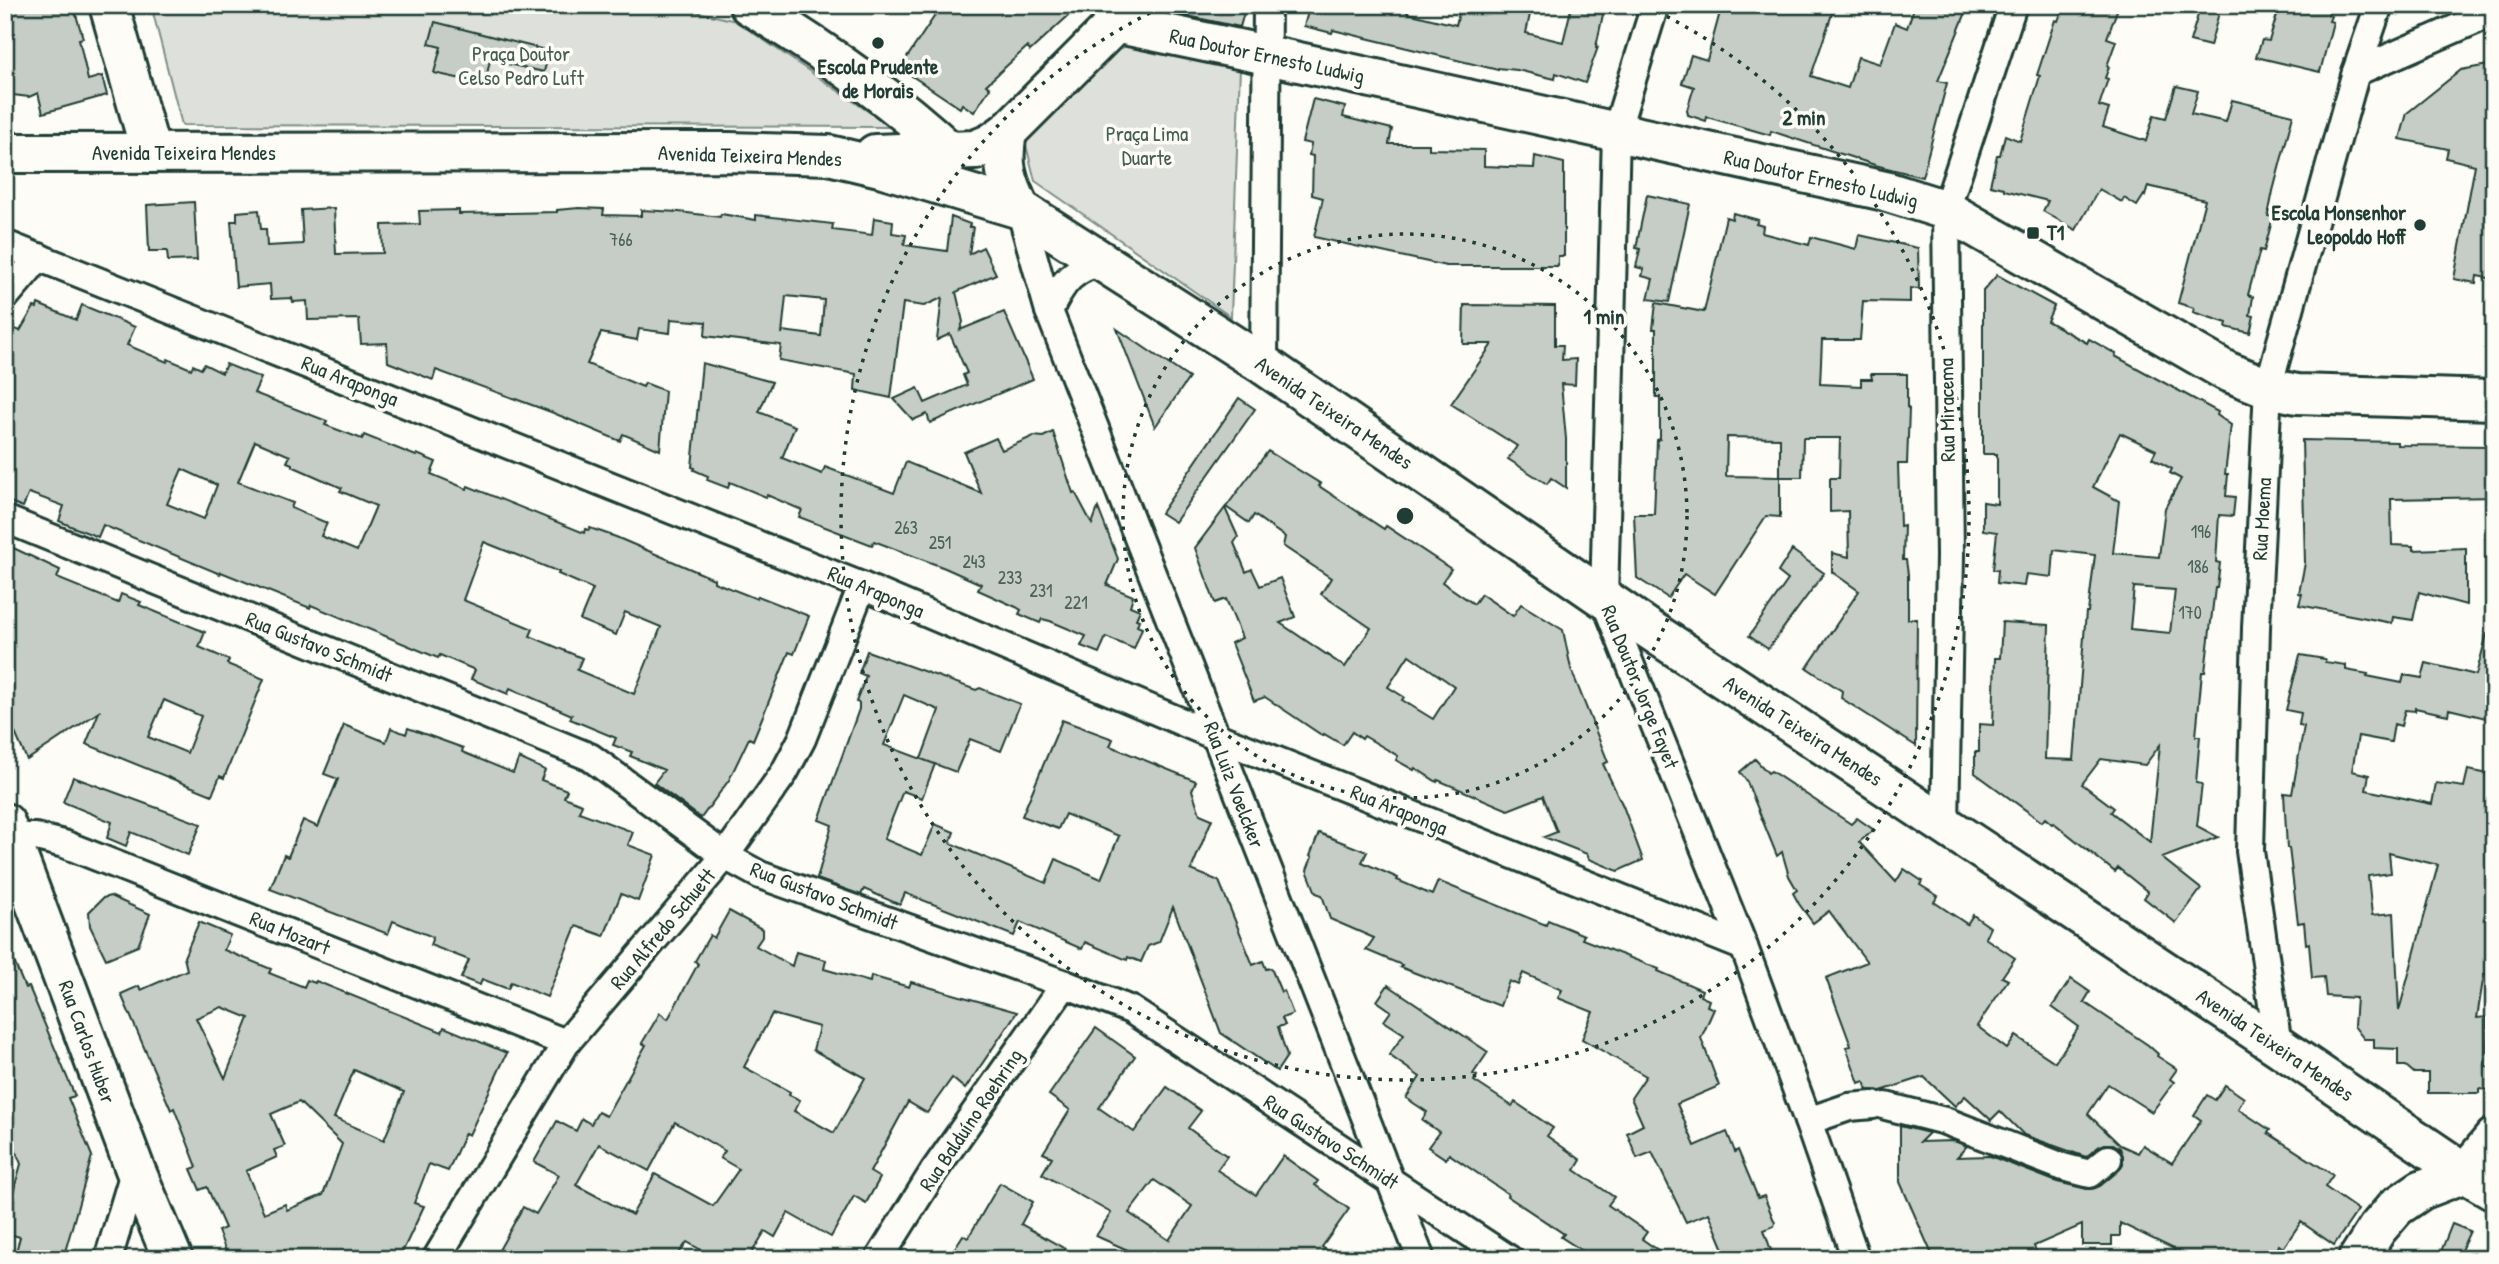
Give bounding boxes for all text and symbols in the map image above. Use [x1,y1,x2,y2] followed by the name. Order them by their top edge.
[1167,21,1367,90] street label: Rua Doutor Ernesto Ludwig
[870,35,886,51] marker: Escola Prudente de Morais
[458,39,585,92] park label: Praça Doutor Celso Pedro Luft
[818,52,939,105] place label: Escola Prudente de Morais
[1782,103,1826,132] text: 2 min
[1106,119,1188,172] park label: Praça Lima Duarte
[92,138,276,167] street label: Avenida Teixeira Mendes
[658,138,842,173] street label: Avenida Teixeira Mendes
[1721,142,1921,215] street label: Rua Doutor Ernesto Ludwig
[2272,198,2407,252] place label: Escola Monsenhor Leopoldo Hoff
[2412,217,2428,233] marker: Escola Monsenhor Leopoldo Hoff
[2046,218,2065,247] place label: T1
[2025,225,2041,241] marker: T1
[609,227,633,252] house number: 766
[1584,302,1624,331] text: 1 min
[297,348,403,413] street label: Rua Araponga
[1250,349,1419,476] street label: Avenida Teixeira Mendes
[1931,358,1962,462] street label: Rua Miracema
[2245,477,2278,561] street label: Rua Moema
[1393,504,1417,528] centre of rings
[894,515,918,540] house number: 263
[2191,519,2211,544] house number: 196
[929,530,951,555] house number: 251
[962,549,986,574] house number: 243
[2187,554,2209,579] house number: 186
[824,558,929,625] street label: Rua Araponga
[998,565,1022,590] house number: 233
[1029,578,1053,603] house number: 231
[1064,590,1088,615] house number: 221
[2178,600,2202,625] house number: 170
[1594,601,1687,774] street label: Rua Doutor Jorge Fayet
[242,604,398,689] street label: Rua Gustavo Schmidt
[1718,668,1888,793] street label: Avenida Teixeira Mendes
[1197,717,1272,852] street label: Rua Luiz Voelcker
[1346,777,1452,842] street label: Rua Araponga
[746,854,903,937] street label: Rua Gustavo Schmidt
[603,861,722,995] street label: Rua Alfredo Schuett
[246,903,336,962] street label: Rua Mozart
[52,976,123,1107] street label: Rua Carlos Huber
[2191,981,2360,1108] street label: Avenida Teixeira Mendes
[912,1043,1029,1197] street label: Rua Balduíno Roehring
[1258,1087,1405,1197] street label: Rua Gustavo Schmidt

